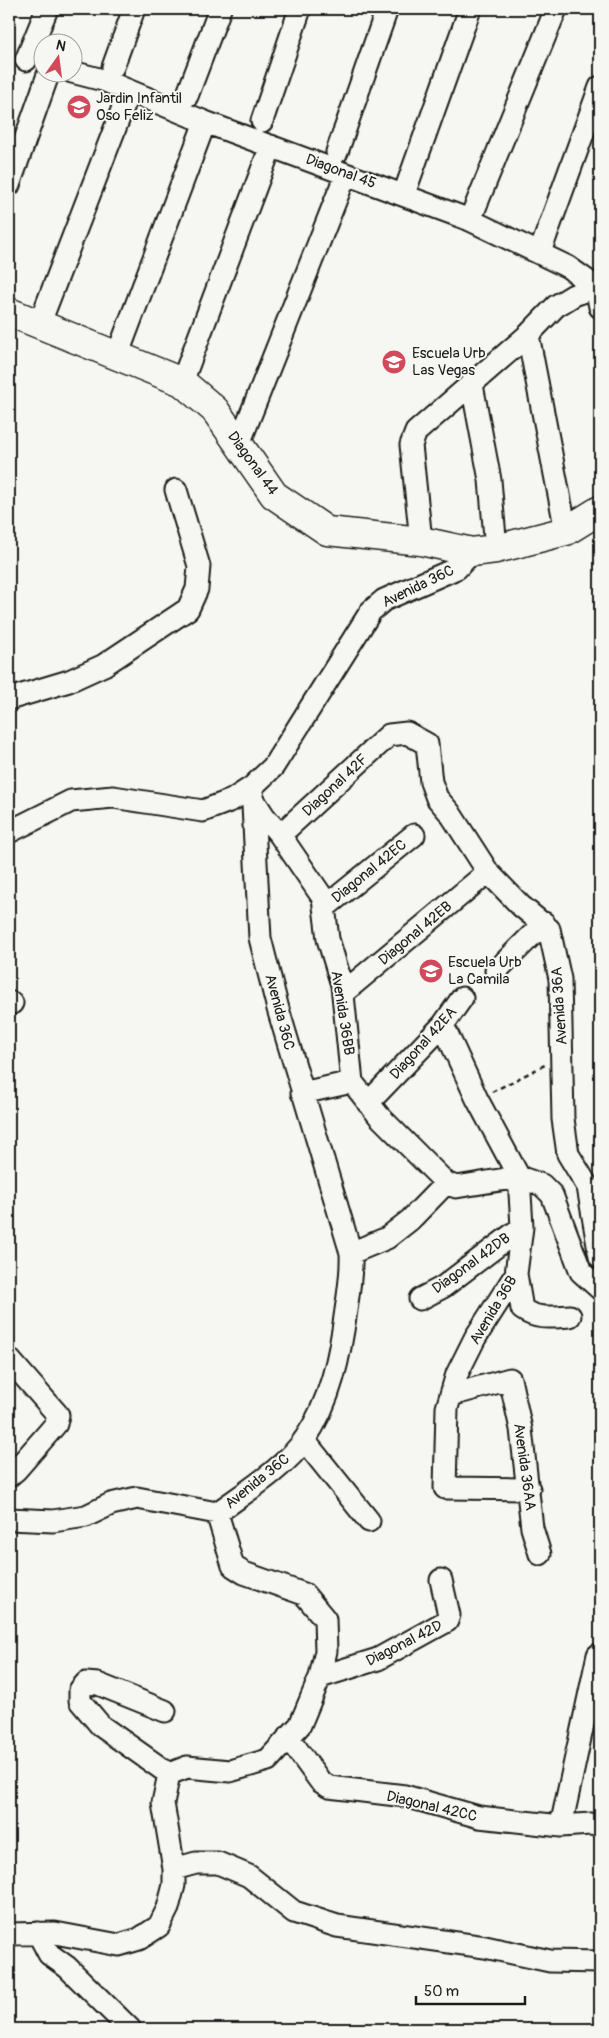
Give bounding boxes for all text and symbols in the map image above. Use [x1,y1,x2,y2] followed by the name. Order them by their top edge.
[32,32,82,82] north arrow
[54,36,68,55] text: N
[96,89,182,125] place label: Jardin Infantil Oso Feliz
[66,94,92,120] school or university icon: Jardin Infantil Oso Feliz
[303,150,379,193] street label: Diagonal 45
[412,344,486,380] place label: Escuela Urb Las Vegas
[381,349,407,375] school or university icon: Escuela Urb Las Vegas
[223,428,282,499] street label: Diagonal 44
[379,561,457,612] street label: Avenida 36C
[299,750,372,821] street label: Diagonal 42F
[328,835,411,907] street label: Diagonal 42EC
[375,897,456,970] street label: Diagonal 42EB
[448,953,522,989] place label: Escuela Urb La Camila
[418,958,444,984] school or university icon: Escuela Urb La Camila
[547,966,572,1046] street label: Avenida 36A
[326,969,359,1057] street label: Avenida 36BB
[260,972,299,1052] street label: Avenida 36C
[386,1003,461,1084] street label: Diagonal 42EA
[429,1229,514,1298] street label: Diagonal 42DB
[465,1272,521,1348] street label: Avenida 36B
[509,1422,540,1512] street label: Avenida 36AA
[221,1450,294,1513] street label: Avenida 36C
[363,1616,446,1671] street label: Diagonal 42D
[385,1787,479,1826] street label: Diagonal 42CC
[416,1973,525,2005] scale bar
[424,1982,459,2001] text: 50 m

